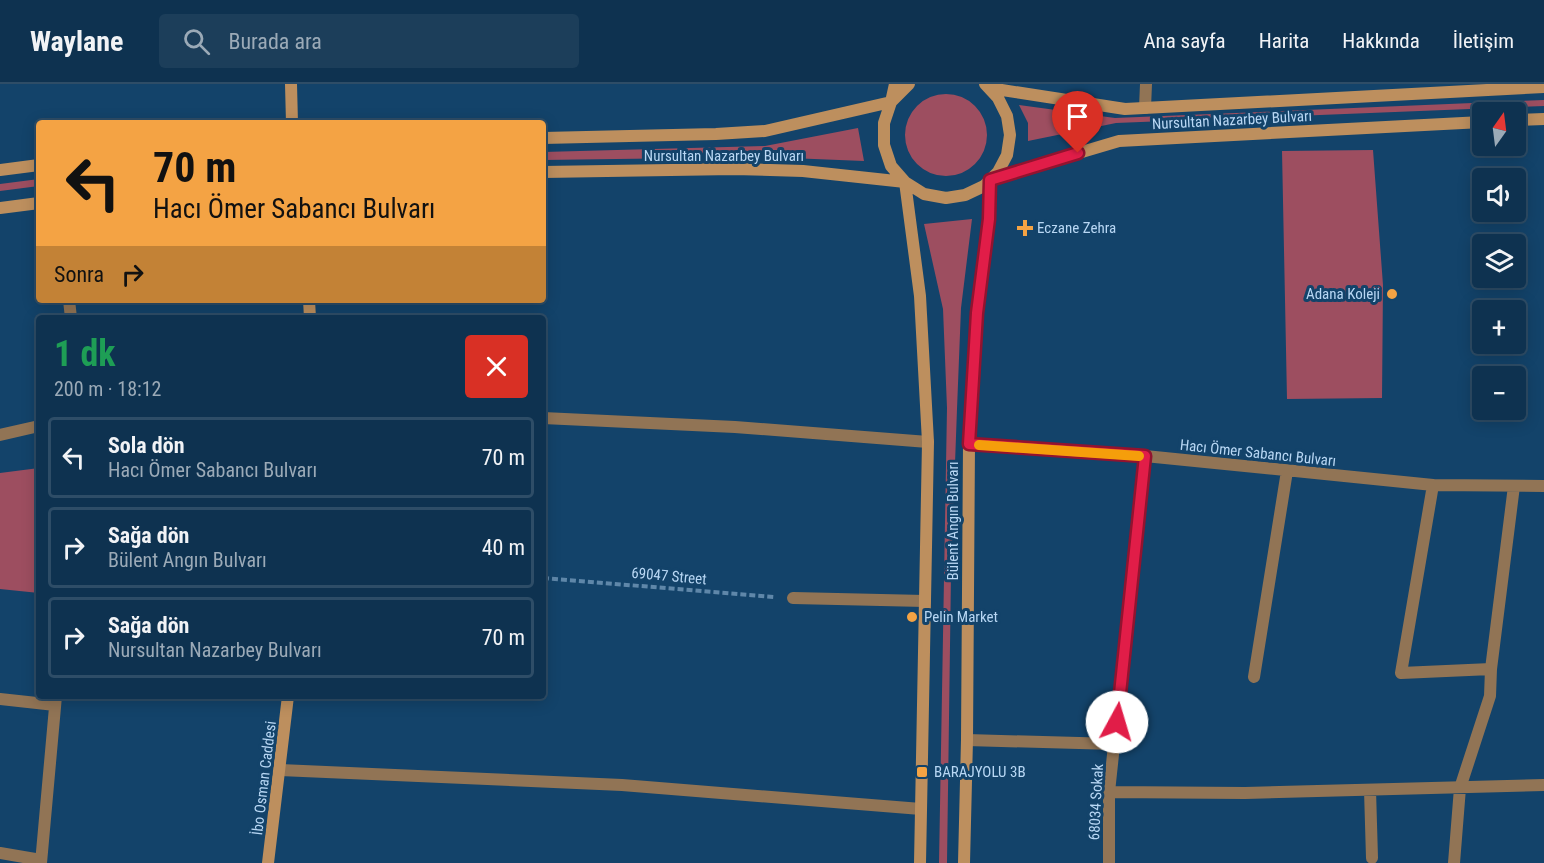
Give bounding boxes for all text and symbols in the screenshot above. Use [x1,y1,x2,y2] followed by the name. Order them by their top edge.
[159,14,579,68] search box
[30,25,123,58] text: Waylane
[180,25,213,58] icon: search
[228,29,322,54] text: Burada ara
[1143,29,1226,53] text: Ana sayfa
[1259,29,1309,53] text: Harita
[1342,29,1420,53] text: Hakkında
[1453,29,1514,53] text: İletişim
[1052,91,1103,153] pin
[1061,100,1094,133] icon: arrive
[1472,102,1526,156] north arrow
[1472,102,1526,420] map controls
[1151,107,1313,133] street label: Nursultan Nazarbey Bulvarı
[153,143,236,192] text: 70 m
[54,144,132,222] icon: left
[644,147,804,165] street label: Nursultan Nazarbey Bulvarı
[1472,168,1526,222] button: sound
[153,193,435,225] text: Hacı Ömer Sabancı Bulvarı
[1037,219,1116,237] place label: Eczane Zehra
[1018,221,1032,235] marker: Eczane Zehra
[1472,234,1526,288] button: layers
[116,258,149,291] icon: right
[54,262,104,287] text: Sonra
[1306,285,1380,303] place label: Adana Koleji
[1385,287,1399,301] marker: Adana Koleji
[1472,300,1526,354] button: +
[54,333,116,375] text: 1 dk
[465,335,528,398] button: close
[1472,366,1526,420] button: −
[54,377,161,401] text: 200 m · 18:12
[108,433,184,458] text: Sola dön
[1179,436,1337,470] street label: Hacı Ömer Sabancı Bulvarı
[57,441,90,474] icon: left
[482,445,525,470] text: 70 m
[108,458,317,482] text: Hacı Ömer Sabancı Bulvarı
[944,461,962,581] street label: Bülent Angın Bulvarı
[108,523,189,548] text: Sağa dön
[57,531,90,564] icon: right
[482,535,525,560] text: 40 m
[108,548,267,572] text: Bülent Angın Bulvarı
[631,564,707,588] street label: 69047 Street
[924,608,998,626] place label: Pelin Market
[905,610,919,624] marker: Pelin Market
[108,613,189,638] text: Sağa dön
[57,621,90,654] icon: right
[482,625,525,650] text: 70 m
[108,638,322,662] text: Nursultan Nazarbey Bulvarı
[1085,690,1149,754] position arrow
[248,720,280,836] street label: İbo Osman Caddesi
[934,763,1026,781] place label: BARAJYOLU 3B
[1085,763,1107,841] street label: 68034 Sokak
[915,765,929,779] marker: BARAJYOLU 3B

